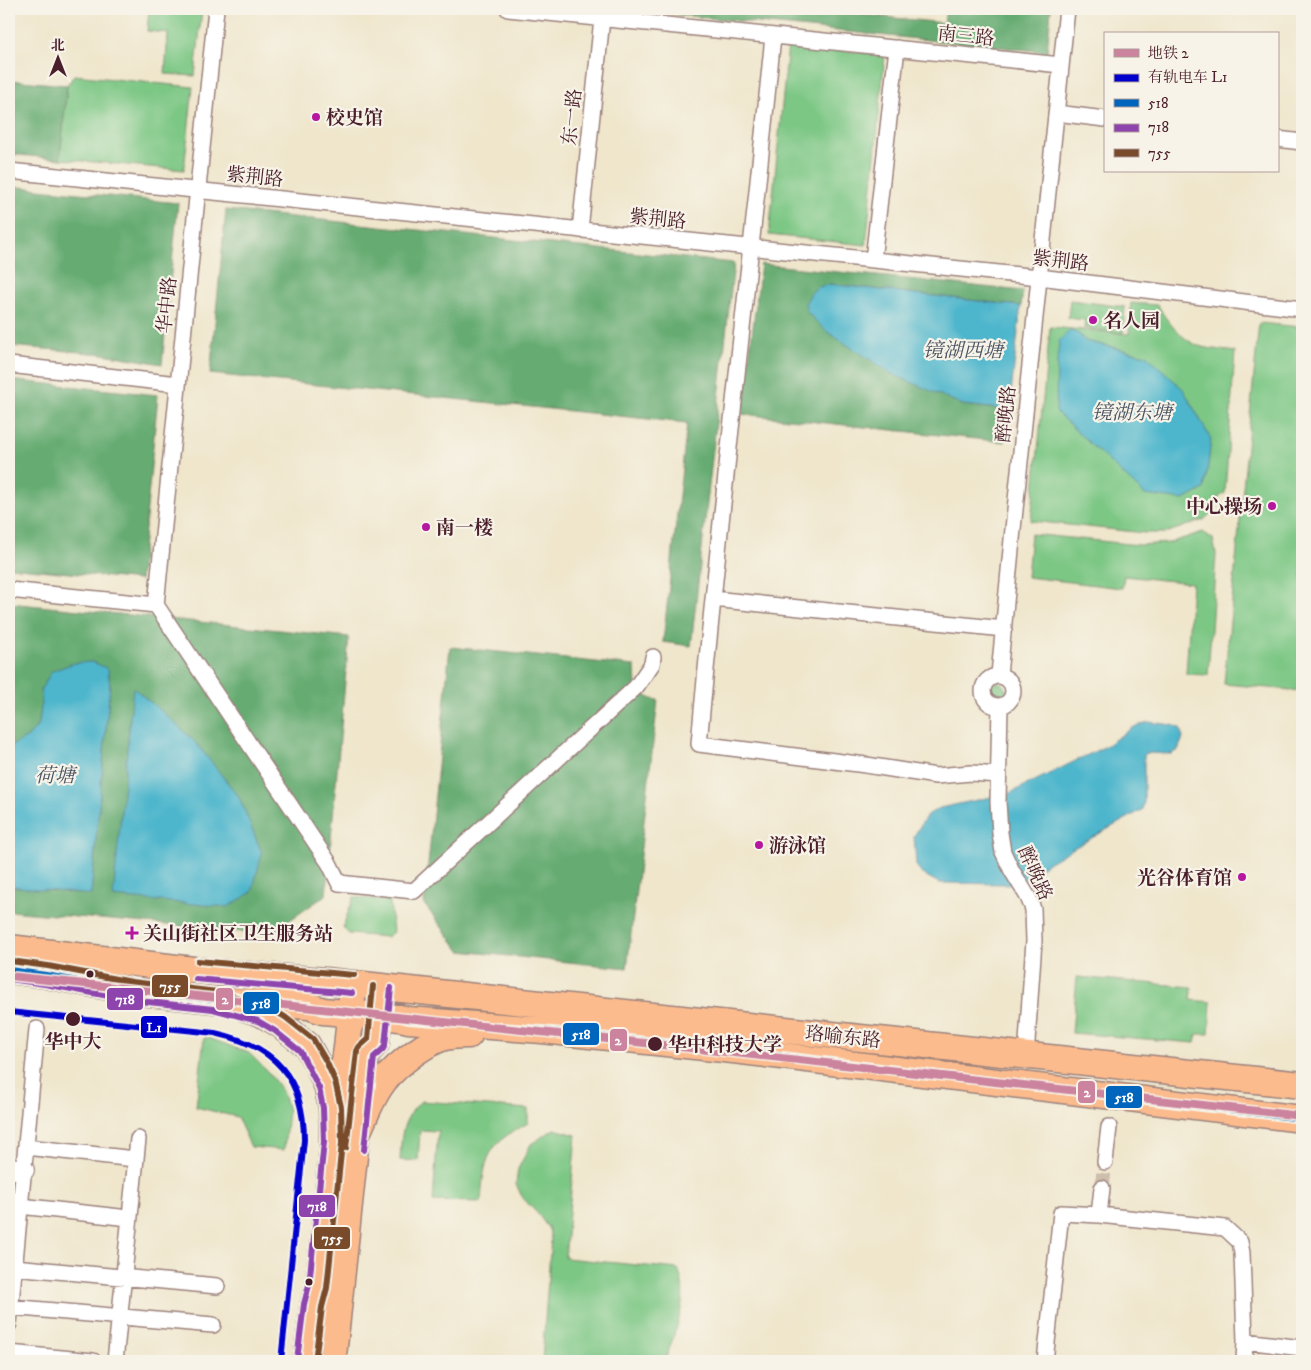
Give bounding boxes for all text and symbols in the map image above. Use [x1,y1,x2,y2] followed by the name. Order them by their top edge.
[936,22,995,51] street label: 南三路
[32,32,82,82] north arrow
[1104,32,1278,172] legend
[51,37,65,55] text: 北
[1148,44,1189,63] text: 地铁 2
[1148,68,1228,87] text: 有轨电车 L1
[558,88,587,147] street label: 东一路
[1148,94,1168,113] text: 518
[326,107,383,130] place label: 校史馆
[310,111,322,123] marker: 校史馆
[1148,118,1169,137] text: 718
[1148,144,1171,163] text: 755
[225,163,284,192] street label: 紫荆路
[628,205,687,234] street label: 紫荆路
[1031,247,1091,276] street label: 紫荆路
[153,276,182,335] street label: 华中路
[1103,310,1160,333] place label: 名人园
[1087,314,1099,326] marker: 名人园
[923,339,1006,364] water label: 镜湖西塘
[992,385,1021,444] street label: 醉晚路
[1092,401,1175,426] water label: 镜湖东塘
[1186,496,1262,519] place label: 中心操场
[1266,500,1278,512] marker: 中心操场
[436,517,493,540] place label: 南一楼
[420,521,432,533] marker: 南一楼
[35,764,78,789] water label: 荷塘
[769,835,826,858] place label: 游泳馆
[753,839,765,851] marker: 游泳馆
[1013,843,1057,904] street label: 醉晚路
[1137,867,1232,890] place label: 光谷体育馆
[1236,871,1248,883] marker: 光谷体育馆
[143,923,333,946] place label: 关山街社区卫生服务站
[125,926,139,940] marker: 关山街社区卫生服务站
[85,969,95,979] unlabelled marker
[151,974,189,998] line badge: 755
[159,978,181,996] text: 755
[106,987,144,1011] line badge: 718
[215,987,234,1011] line badge: 2
[115,991,135,1009] text: 718
[222,991,230,1009] text: 2
[242,991,280,1015] line badge: 518
[250,995,271,1013] text: 518
[64,1010,82,1028] marker: 华中大
[140,1015,168,1039] line badge: L1
[146,1019,162,1037] text: L1
[562,1022,600,1046] line badge: 518
[804,1022,882,1053] street label: 珞喻东路
[570,1026,591,1044] text: 518
[609,1028,628,1052] line badge: 2
[44,1031,102,1054] place label: 华中大
[615,1032,623,1050] text: 2
[668,1034,782,1057] place label: 华中科技大学
[646,1035,664,1053] marker: 华中科技大学
[1077,1080,1096,1104] line badge: 2
[1084,1084,1092,1102] text: 2
[1105,1085,1143,1109] line badge: 518
[1113,1089,1134,1107] text: 518
[298,1194,336,1218] line badge: 718
[307,1198,327,1216] text: 718
[313,1226,351,1250] line badge: 755
[321,1230,343,1248] text: 755
[304,1277,314,1287] unlabelled marker

